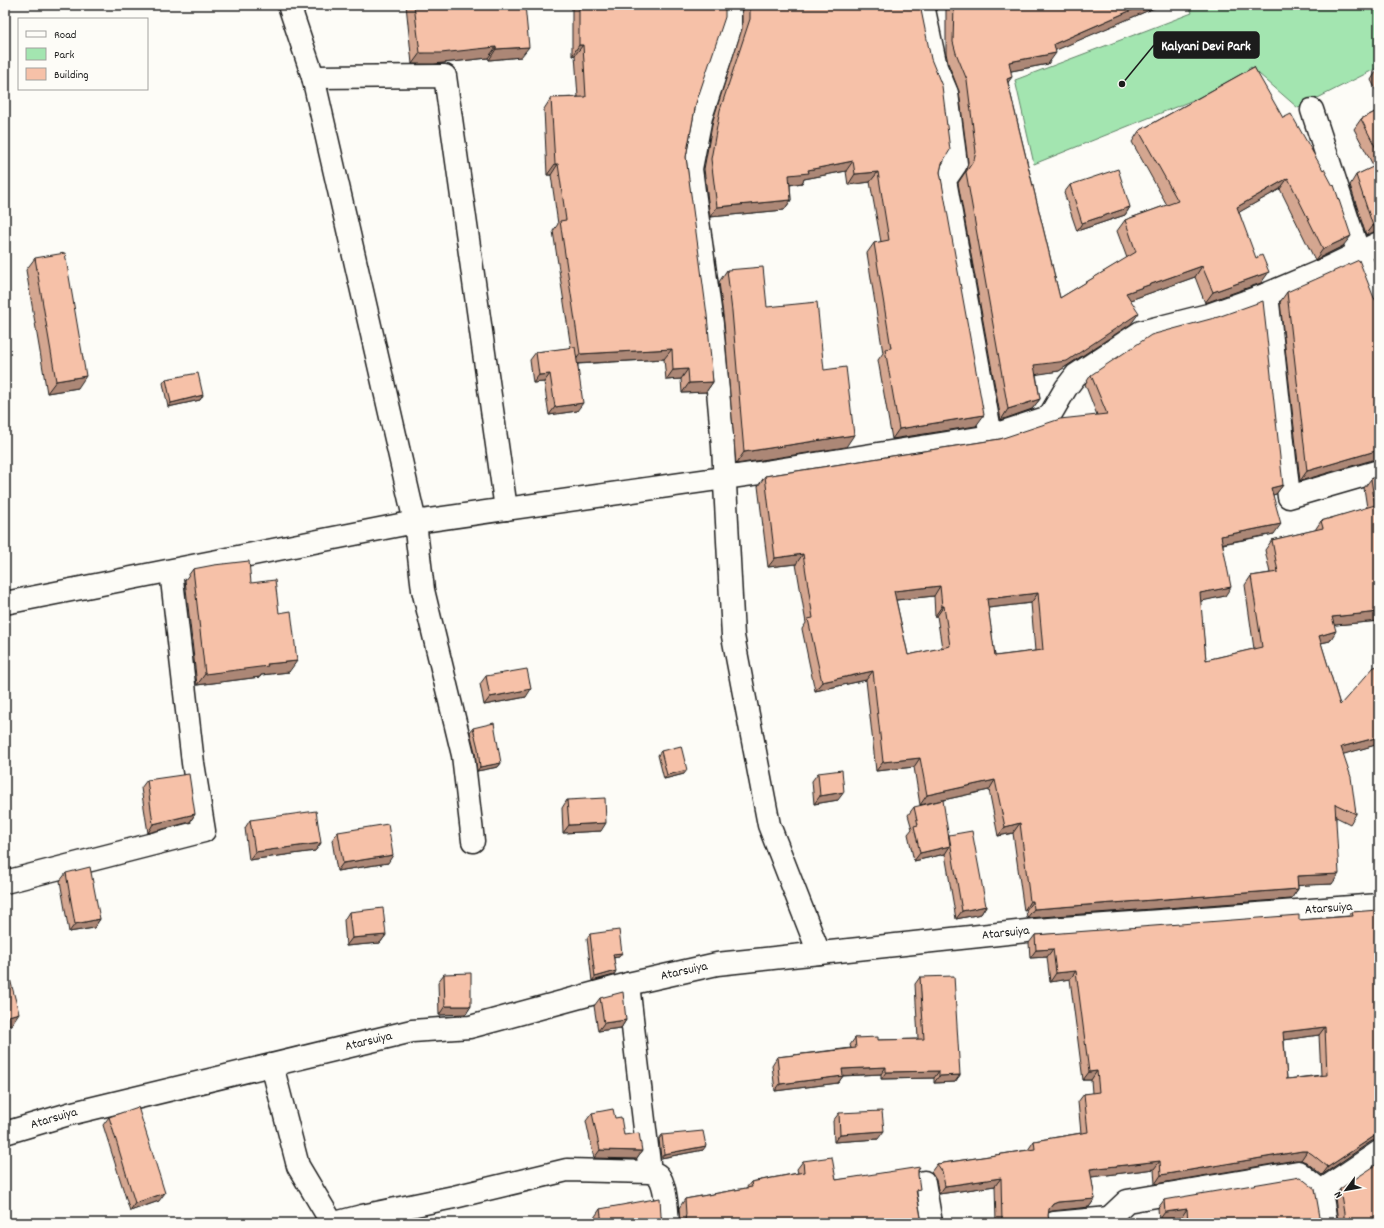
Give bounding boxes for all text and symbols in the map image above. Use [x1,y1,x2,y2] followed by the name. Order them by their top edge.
[18,18,148,90] legend
[54,27,76,44] text: Road
[1154,32,1259,58] callout: Kalyani Devi Park
[1161,37,1251,57] text: Kalyani Devi Park
[54,47,75,64] text: Park
[54,67,89,84] text: Building
[1304,897,1354,920] street label: Atarsuiya
[981,921,1031,945] street label: Atarsuiya
[659,957,710,986] street label: Atarsuiya
[343,1026,395,1056] street label: Atarsuiya
[28,1103,80,1134] street label: Atarsuiya
[1326,1170,1366,1210] north arrow
[1331,1187,1347,1201] text: N

